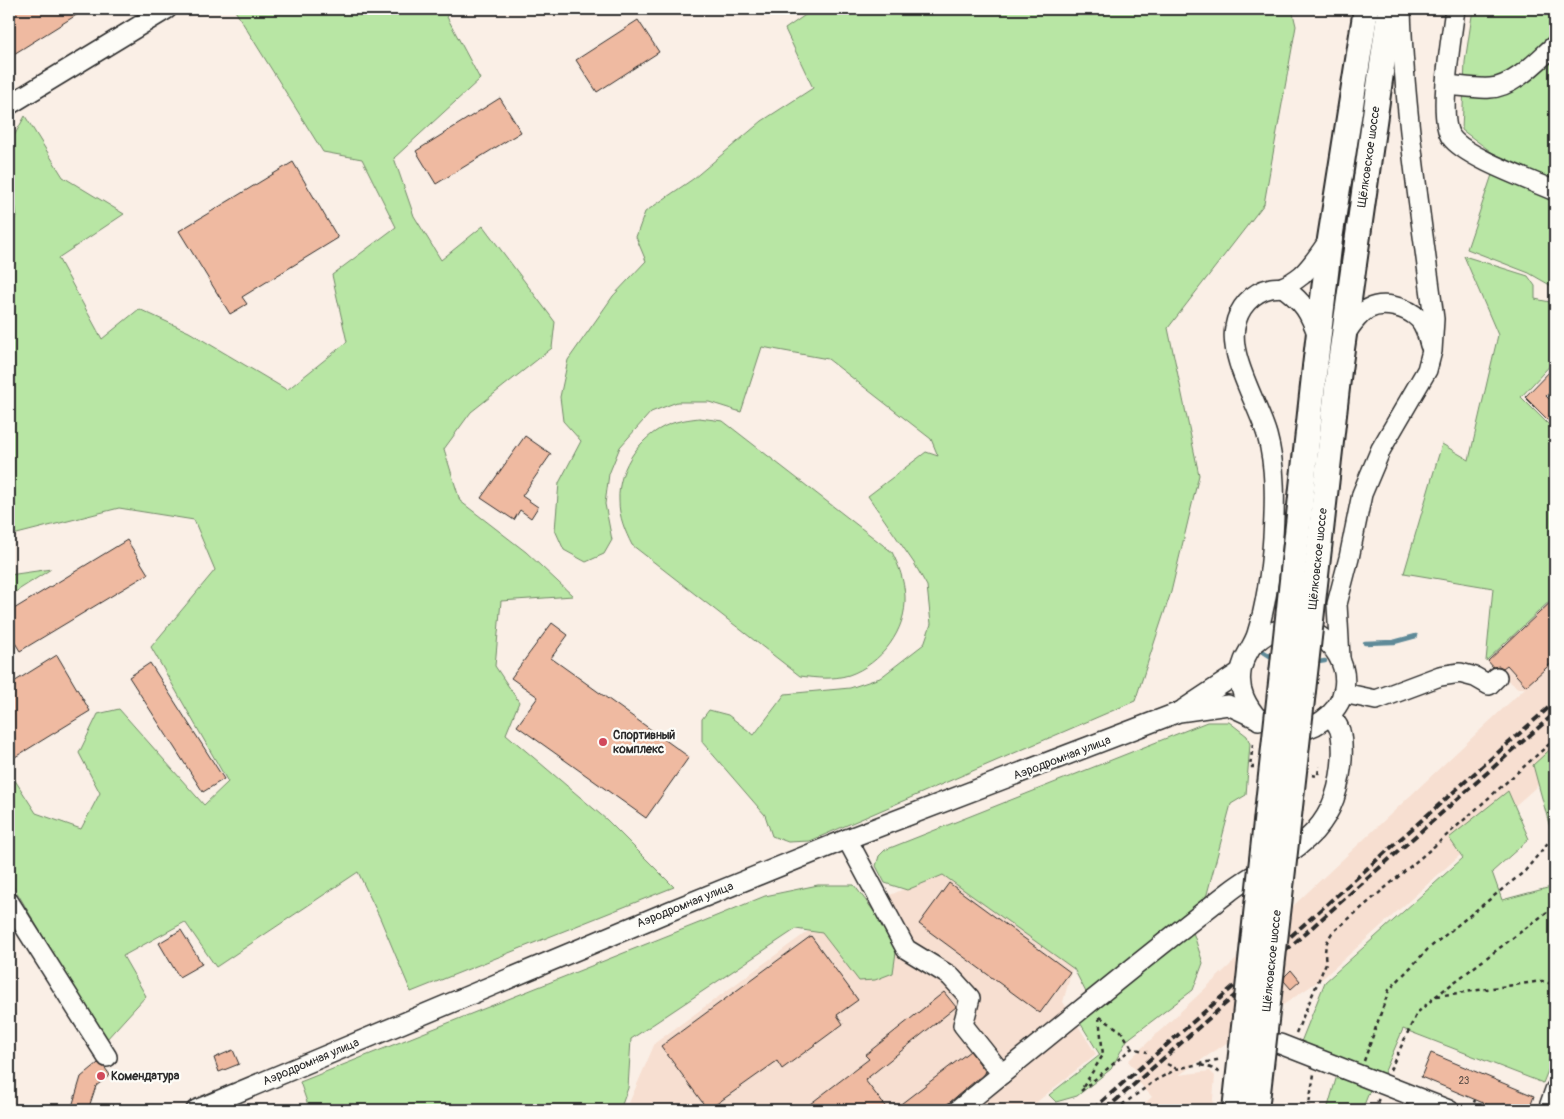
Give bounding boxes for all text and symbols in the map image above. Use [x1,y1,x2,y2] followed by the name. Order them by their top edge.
[1354,105,1384,209] street label: Щёлковское шоссе
[1305,507,1331,611] street label: Щёлковское шоссе
[613,728,676,757] place label: Спортивный комплекс
[1011,732,1113,784] street label: Аэродромная улица
[597,736,609,748] marker: Спортивный комплекс
[634,879,736,931] street label: Аэродромная улица
[1259,909,1285,1013] street label: Щёлковское шоссе
[261,1035,362,1089] street label: Аэродромная улица
[111,1069,180,1084] place label: Комендатура
[95,1070,107,1082] marker: Комендатура
[1459,1075,1470,1087] house number: 23

